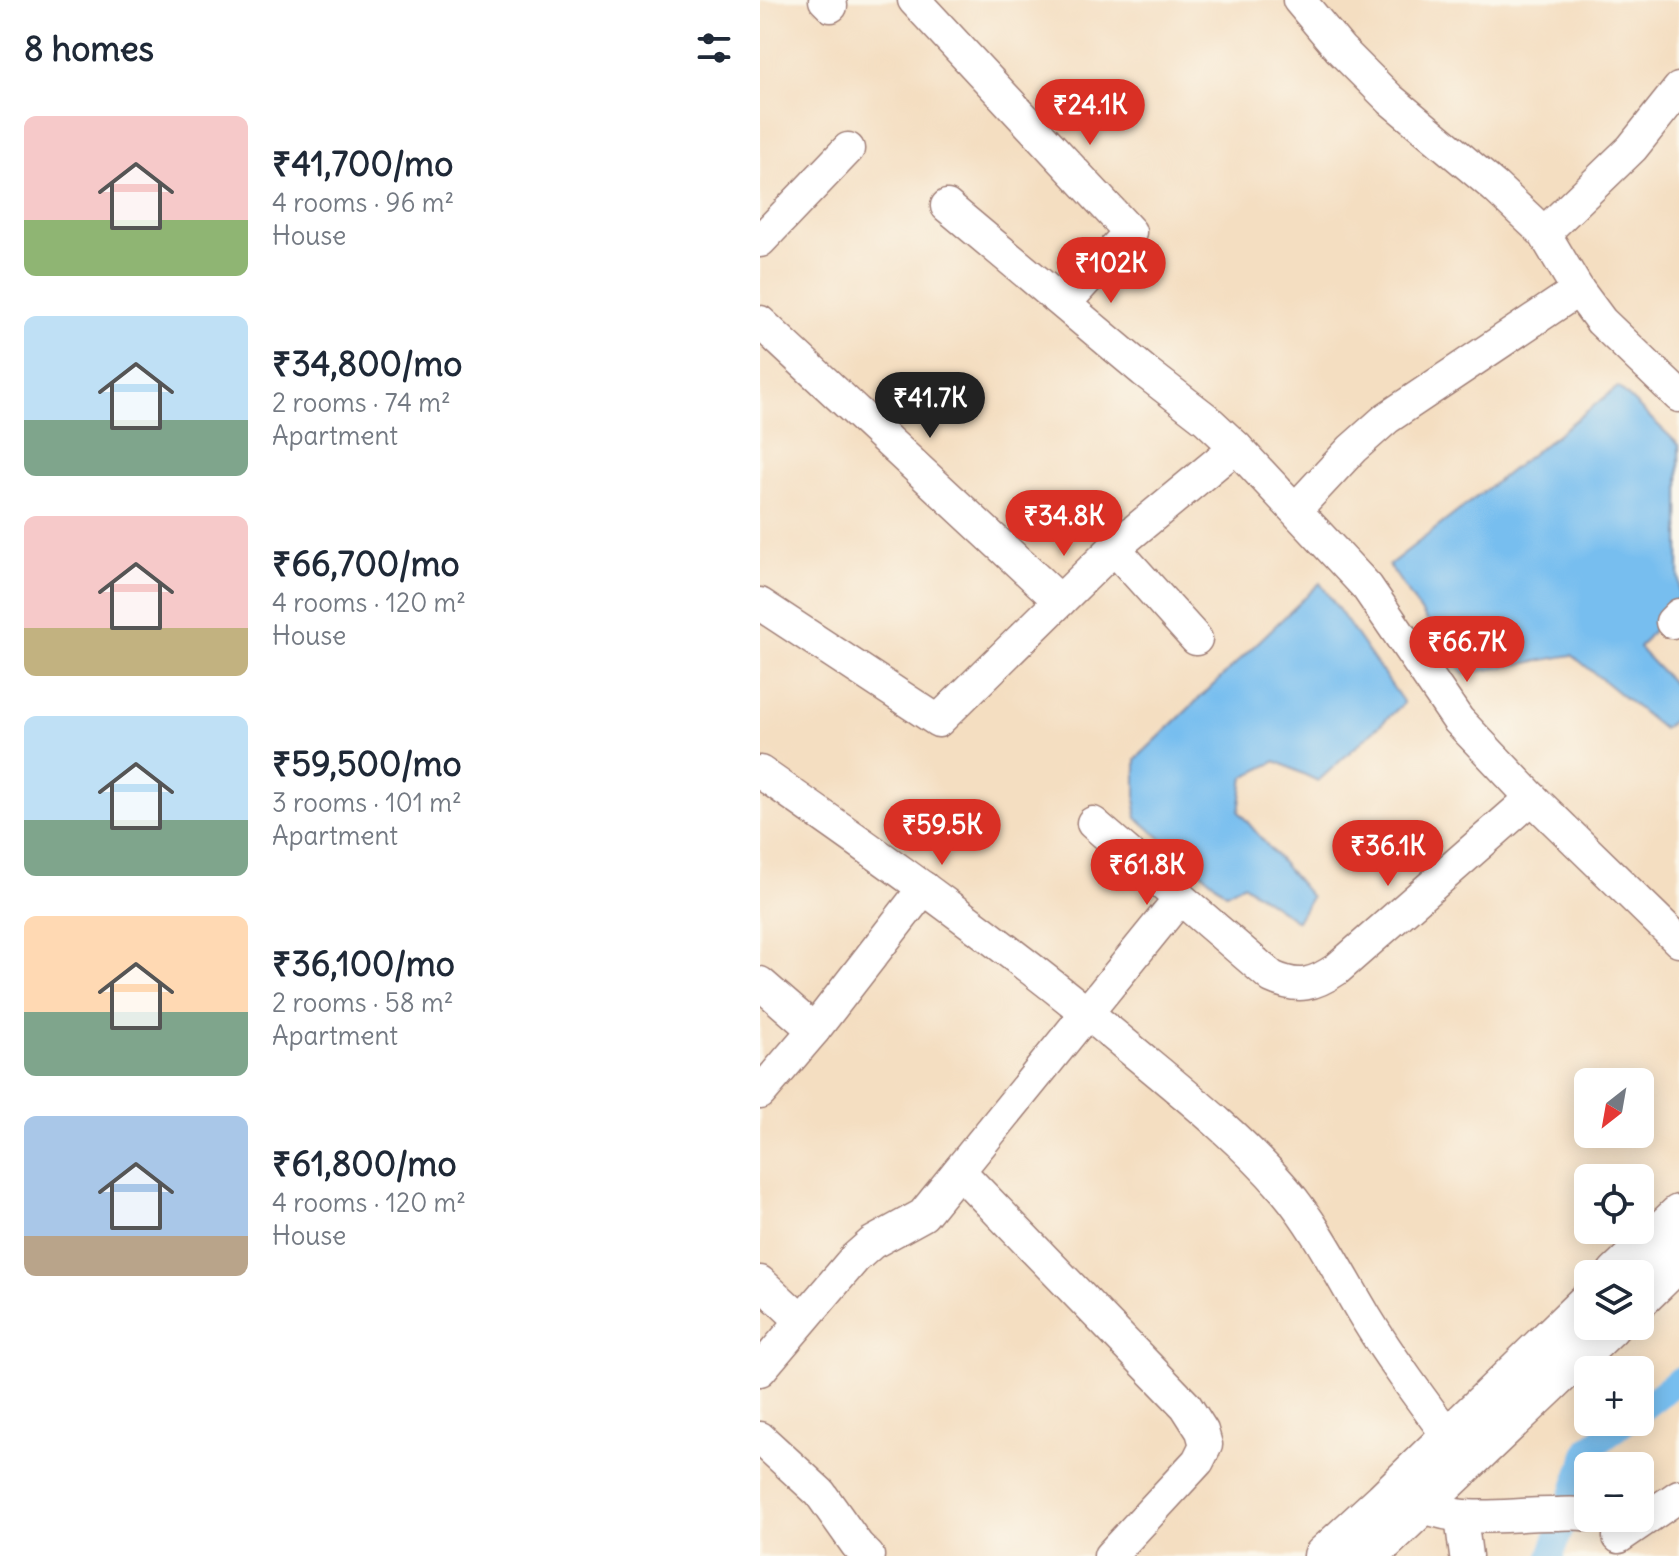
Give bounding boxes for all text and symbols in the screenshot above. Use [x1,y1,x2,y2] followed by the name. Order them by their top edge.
[692,26,736,70] icon: filters
[24,27,154,70] text: 8 homes
[1025,79,1155,147] pin: ₹24.1K
[1053,88,1127,121] text: ₹24.1K
[272,142,453,185] text: ₹41,700/mo
[88,148,184,244] icon: home
[272,186,454,219] text: 4 rooms · 96 m²
[272,219,346,252] text: House
[1055,237,1167,305] pin: ₹102K
[1075,246,1147,279] text: ₹102K
[272,342,462,385] text: ₹34,800/mo
[88,348,184,444] icon: home
[865,372,995,440] pin: ₹41.7K
[893,381,967,414] text: ₹41.7K
[272,386,451,419] text: 2 rooms · 74 m²
[272,419,398,452] text: Apartment
[999,490,1129,558] pin: ₹34.8K
[1023,499,1105,532] text: ₹34.8K
[272,542,460,585] text: ₹66,700/mo
[88,548,184,644] icon: home
[272,586,466,619] text: 4 rooms · 120 m²
[1402,616,1532,684] pin: ₹66.7K
[272,619,346,652] text: House
[1427,625,1507,658] text: ₹66.7K
[272,742,462,785] text: ₹59,500/mo
[88,748,184,844] icon: home
[272,786,462,819] text: 3 rooms · 101 m²
[877,799,1007,867] pin: ₹59.5K
[902,808,982,841] text: ₹59.5K
[272,819,398,852] text: Apartment
[1323,820,1453,888] pin: ₹36.1K
[1350,829,1426,862] text: ₹36.1K
[1082,839,1212,907] pin: ₹61.8K
[1109,848,1185,881] text: ₹61.8K
[272,942,455,985] text: ₹36,100/mo
[88,948,184,1044] icon: home
[272,986,453,1019] text: 2 rooms · 58 m²
[272,1019,398,1052] text: Apartment
[1574,1068,1654,1148] north arrow
[1574,1068,1654,1532] map controls
[272,1142,456,1185] text: ₹61,800/mo
[88,1148,184,1244] icon: home
[1574,1164,1654,1244] button: locate
[272,1186,466,1219] text: 4 rooms · 120 m²
[272,1219,346,1252] text: House
[1574,1260,1654,1340] button: layers
[1574,1356,1654,1436] button: +
[1574,1452,1654,1532] button: −

